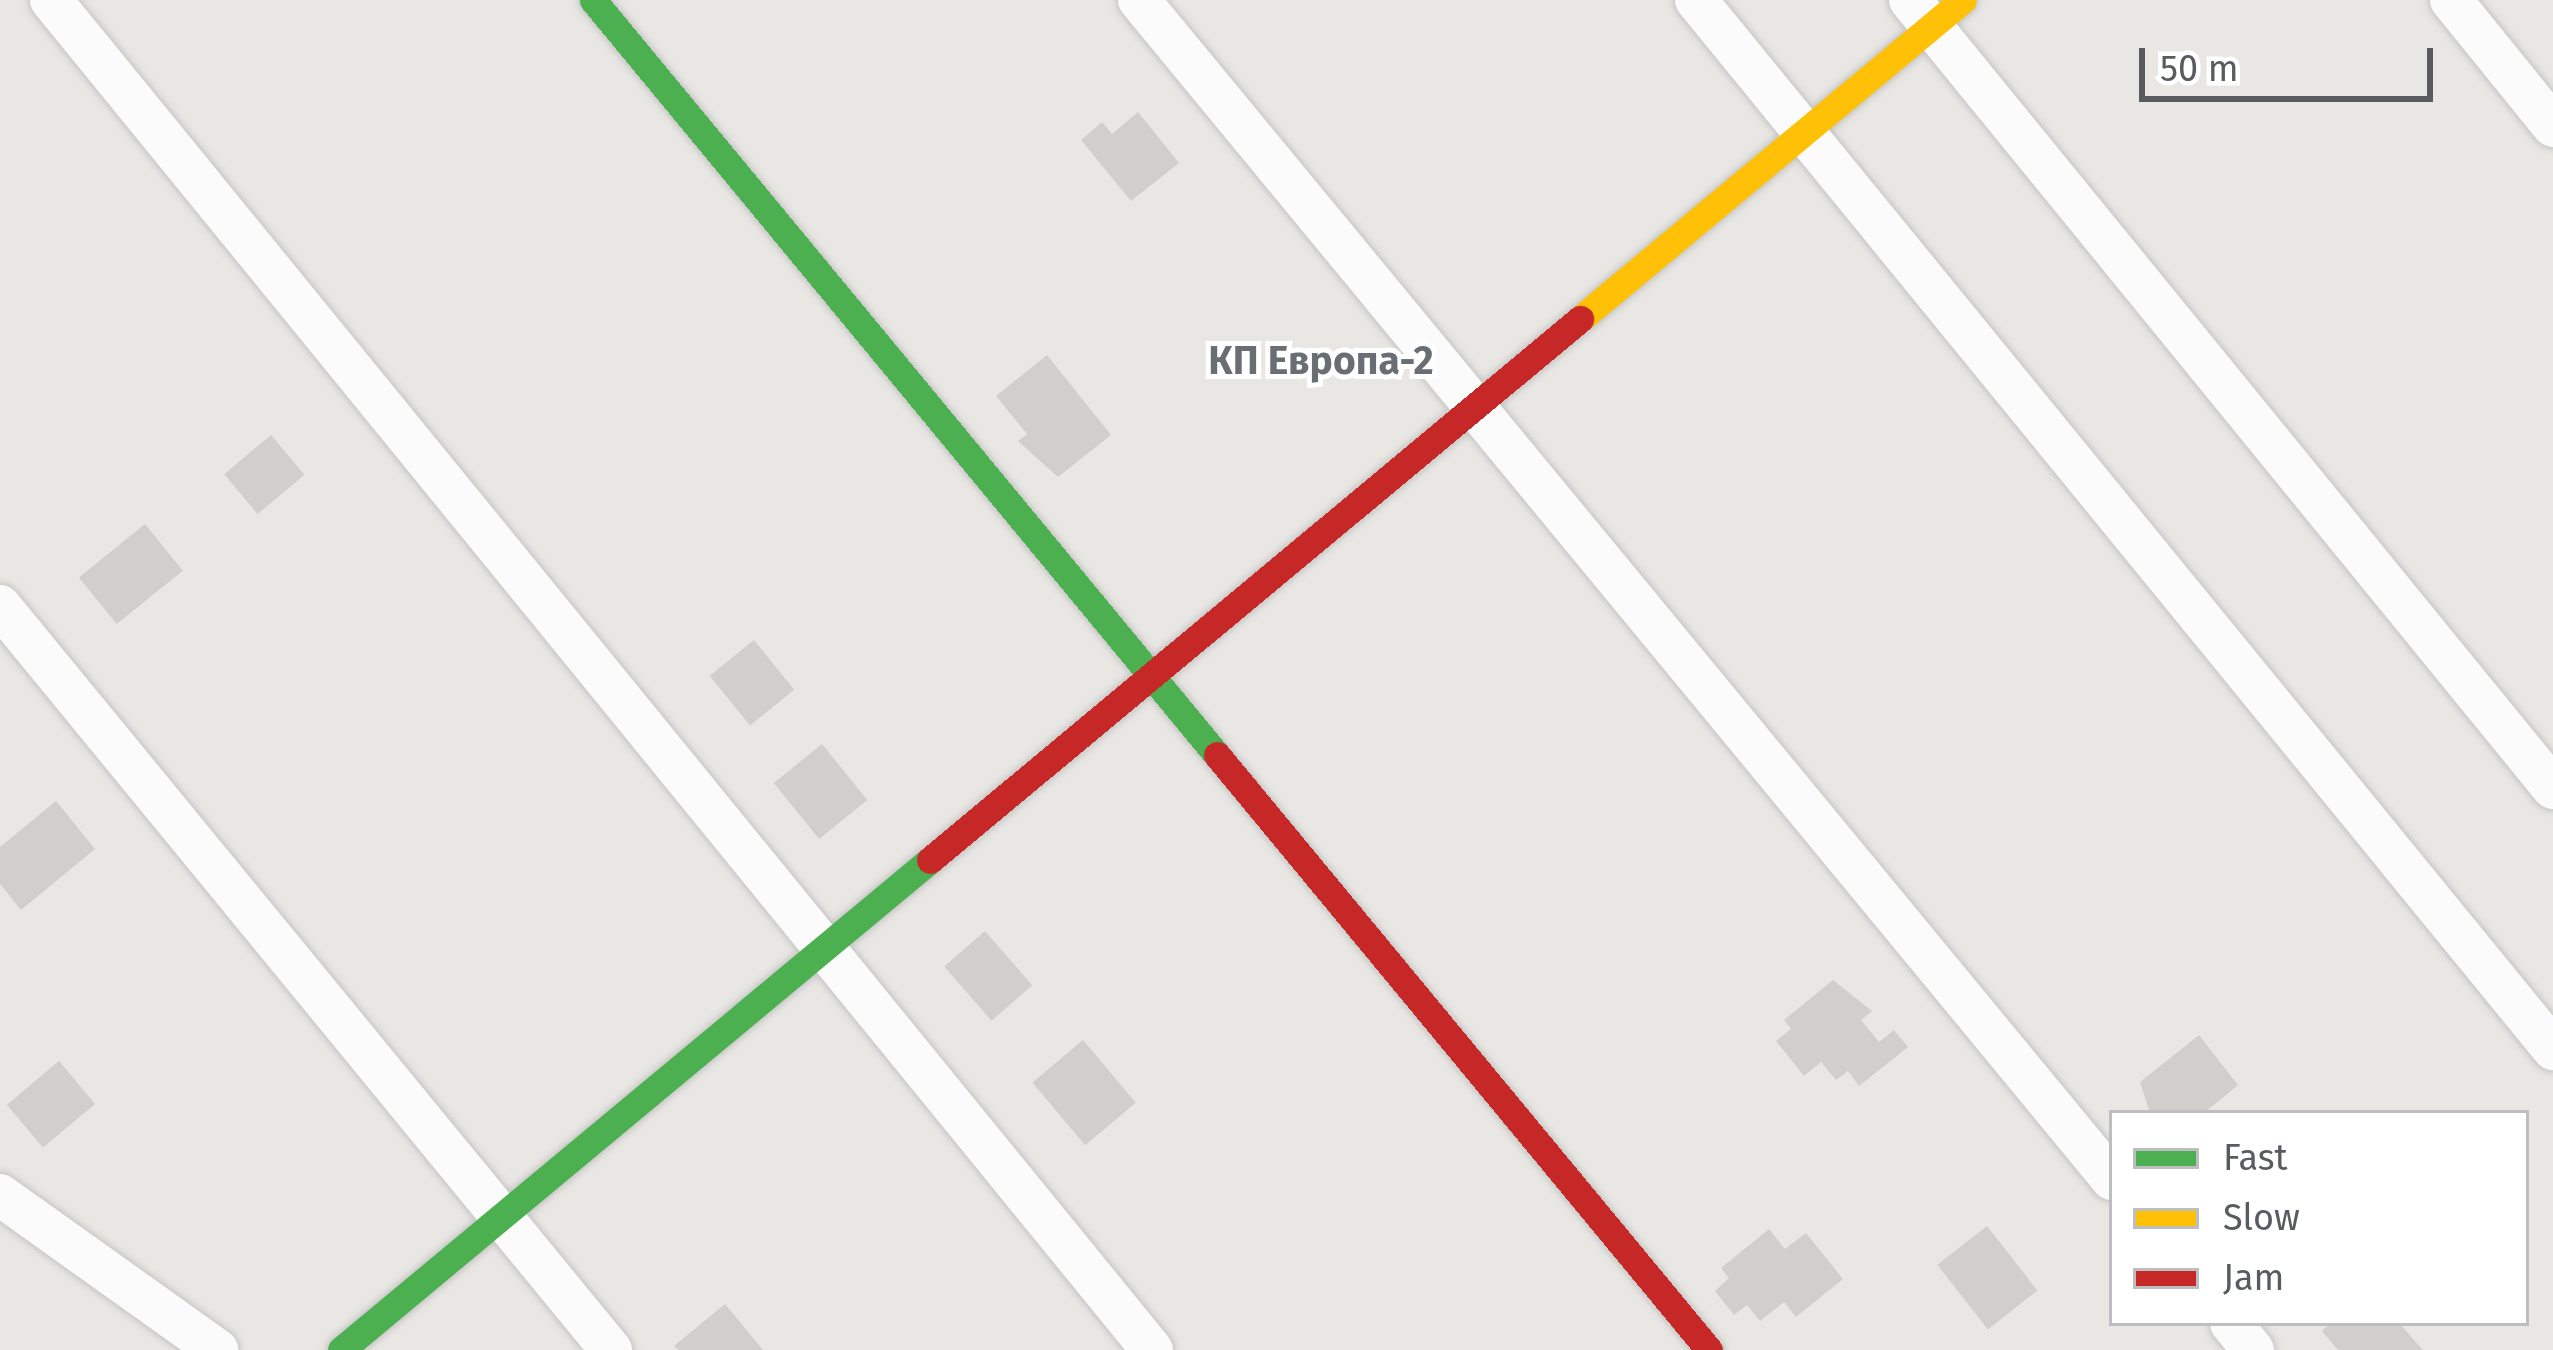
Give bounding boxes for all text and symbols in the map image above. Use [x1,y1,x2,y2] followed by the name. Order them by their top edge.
[2145,24,2439,98] scale bar
[2160,47,2239,91] text: 50 m
[1208,338,1434,384] district label: КП Европа-2
[2109,1110,2529,1326] legend
[2223,1136,2288,1180] text: Fast
[2223,1196,2300,1240] text: Slow
[2223,1256,2284,1300] text: Jam

